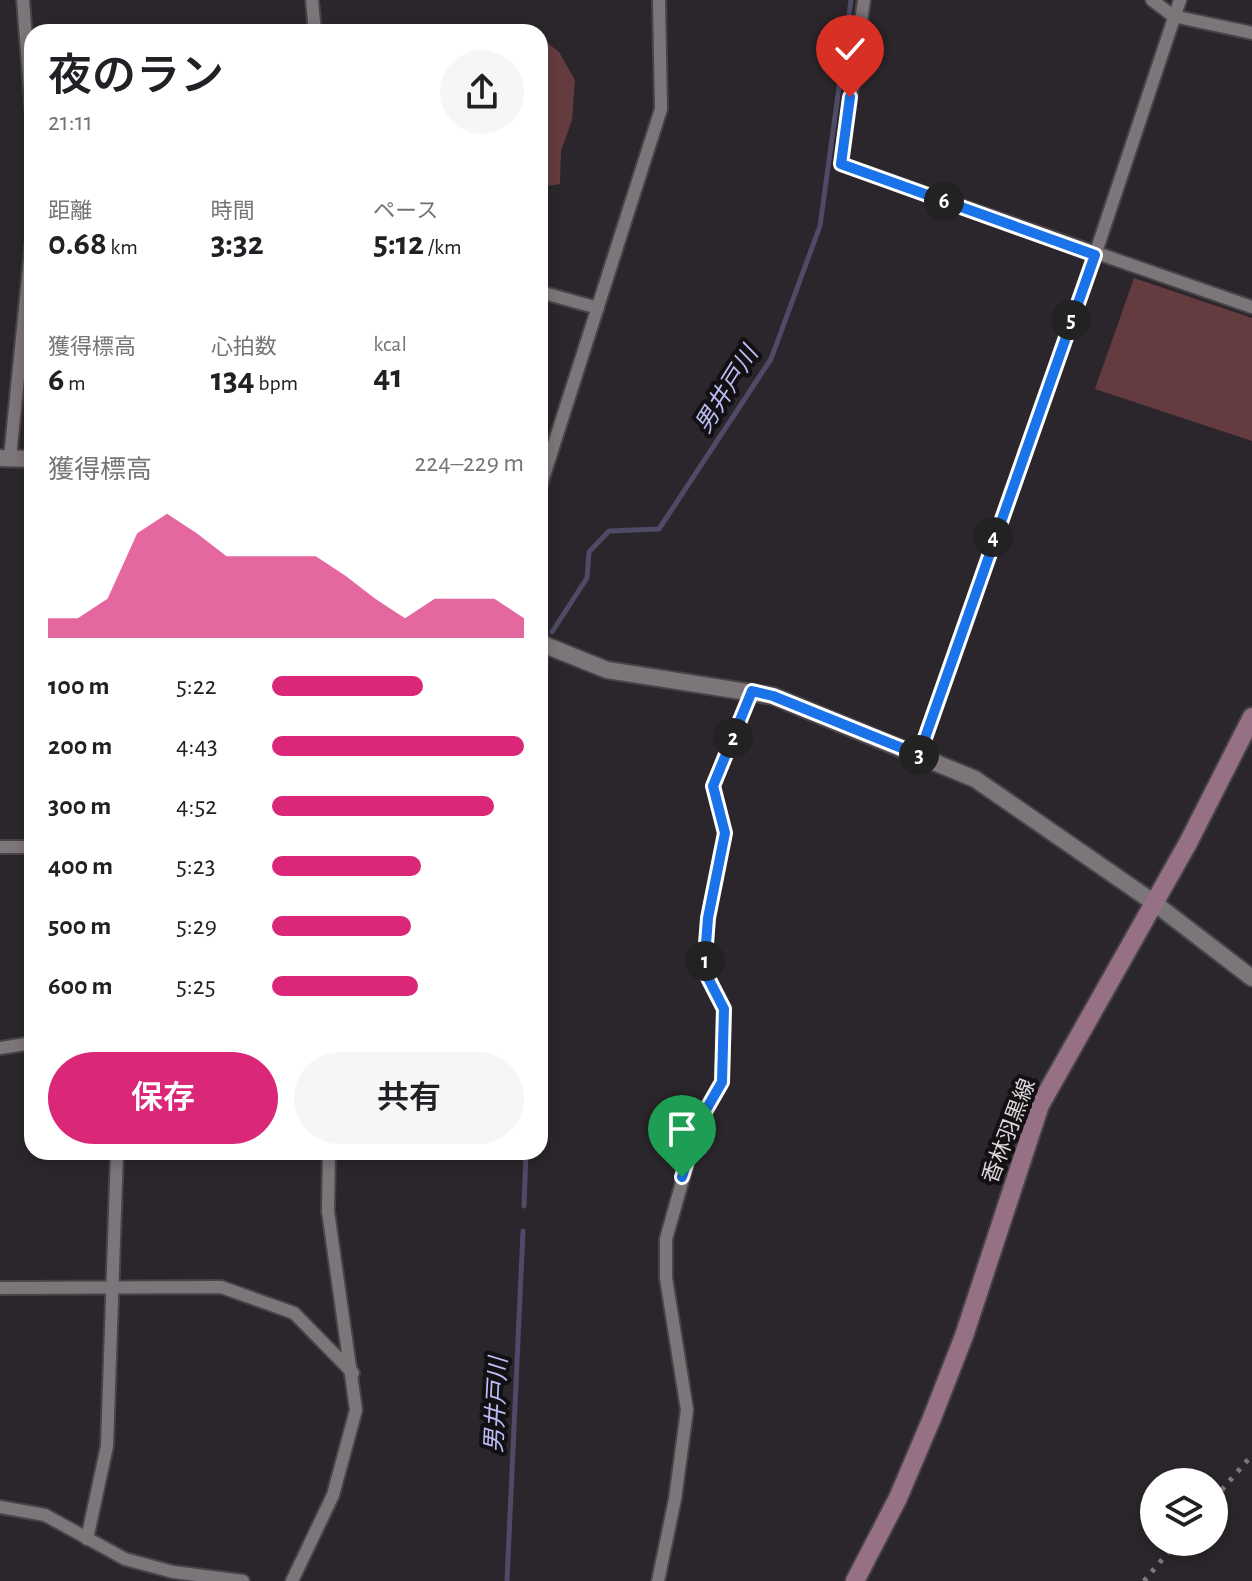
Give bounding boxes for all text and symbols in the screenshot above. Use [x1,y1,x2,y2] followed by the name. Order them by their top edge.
[816,15,884,97] pin
[828,27,872,71] icon: check
[440,50,524,134] button: share
[48,55,224,99] text: 夜のラン
[48,109,93,135] text: 21:11
[924,181,964,221] pin: 6
[939,190,949,212] text: 6
[48,200,92,222] text: 距離
[211,200,255,222] text: 時間
[373,200,438,222] text: ペース
[48,227,107,261] text: 0.68
[211,227,264,261] text: 3:32
[373,227,424,261] text: 5:12
[107,236,138,258] text: km
[424,236,462,258] text: /km
[1051,300,1091,340] pin: 5
[1066,309,1076,331] text: 5
[373,333,407,355] text: kcal
[48,336,136,358] text: 獲得標高
[211,336,277,358] text: 心拍数
[690,339,764,437] water label: 男井戸川
[373,360,403,394] text: 41
[48,363,64,397] text: 6
[211,363,255,397] text: 134
[64,372,86,394] text: m
[255,372,298,394] text: bpm
[414,450,524,476] text: 224–229 m
[48,457,152,483] text: 獲得標高
[973,517,1013,557] pin: 4
[987,526,999,548] text: 4
[48,673,109,699] text: 100 m
[176,673,216,699] text: 5:22
[713,718,753,758] pin: 2
[728,727,738,749] text: 2
[48,733,112,759] text: 200 m
[176,733,218,759] text: 4:43
[899,735,939,775] pin: 3
[914,744,924,766] text: 3
[48,793,111,819] text: 300 m
[176,793,217,819] text: 4:52
[48,853,113,879] text: 400 m
[176,853,215,879] text: 5:23
[48,913,111,939] text: 500 m
[176,913,217,939] text: 5:29
[685,941,725,981] pin: 1
[701,950,709,972] text: 1
[48,973,113,999] text: 600 m
[176,973,216,999] text: 5:25
[48,1052,278,1144] button: 保存
[294,1052,524,1144] button: 共有
[978,1075,1039,1186] street label: 香林羽黒線
[648,1095,716,1177] pin
[660,1107,704,1151] icon: arrive
[481,1353,512,1454] water label: 男井戸川
[1140,1468,1228,1556] map controls
[1140,1468,1228,1556] button: layers

